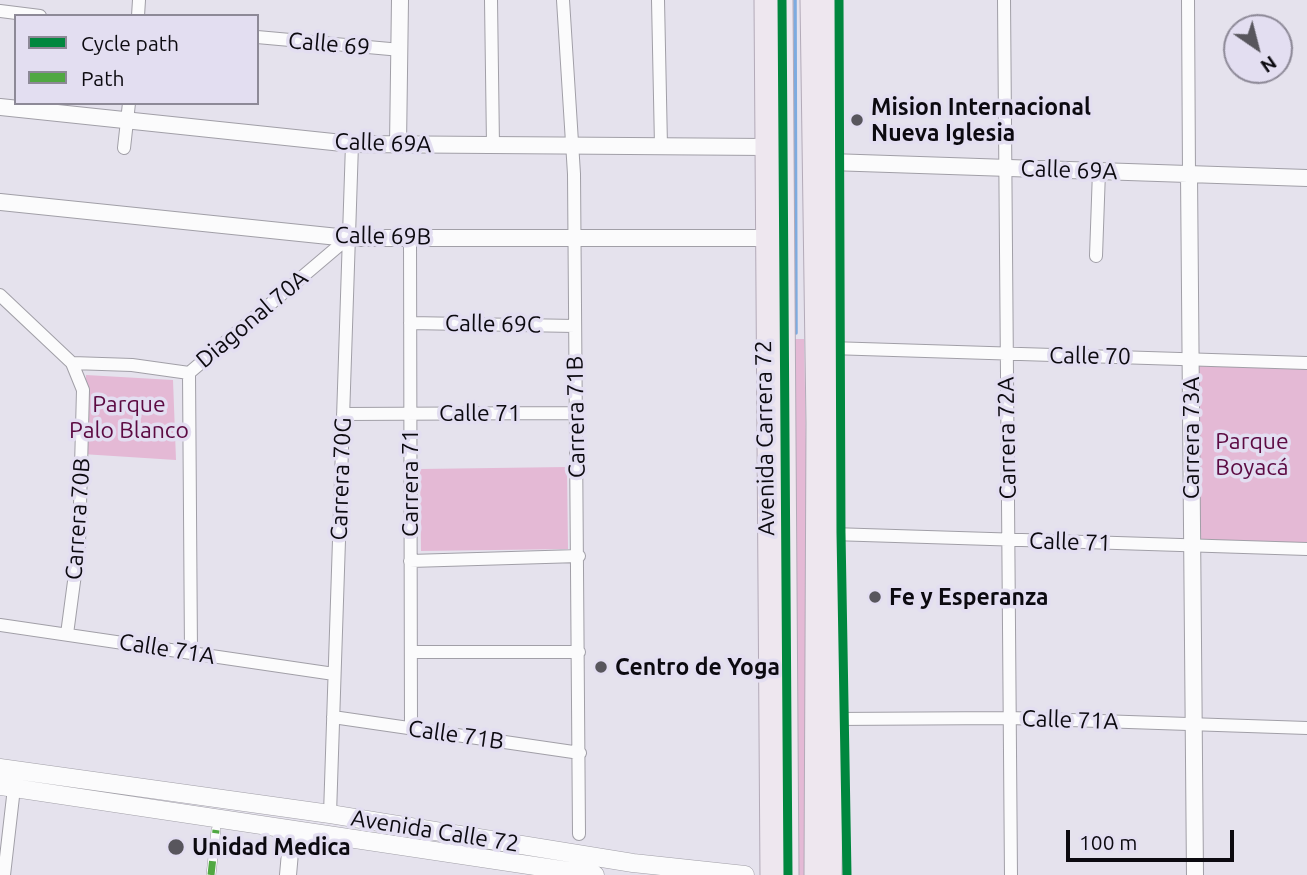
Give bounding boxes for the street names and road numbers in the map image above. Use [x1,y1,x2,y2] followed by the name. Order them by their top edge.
[287,27,371,61] street label: Calle 69
[334,128,432,158] street label: Calle 69A
[1020,155,1118,185] street label: Calle 69A
[335,221,431,251] street label: Calle 69B
[190,264,314,374] street label: Diagonal 70A
[445,309,541,339] street label: Calle 69C
[749,340,781,536] street label: Avenida Carrera 72
[1049,341,1131,371] street label: Calle 70
[561,356,591,478] street label: Carrera 71B
[992,376,1022,500] street label: Carrera 72A
[1177,377,1205,499] street label: Carrera 73A
[439,399,521,427] street label: Calle 71
[325,417,357,541] street label: Carrera 70G
[396,429,424,537] street label: Carrera 71
[60,457,96,581] street label: Carrera 70B
[1029,527,1111,557] street label: Calle 71
[117,628,217,670] street label: Calle 71A
[1021,705,1119,735] street label: Calle 71A
[406,715,506,755] street label: Calle 71B
[349,804,521,858] street label: Avenida Calle 72

